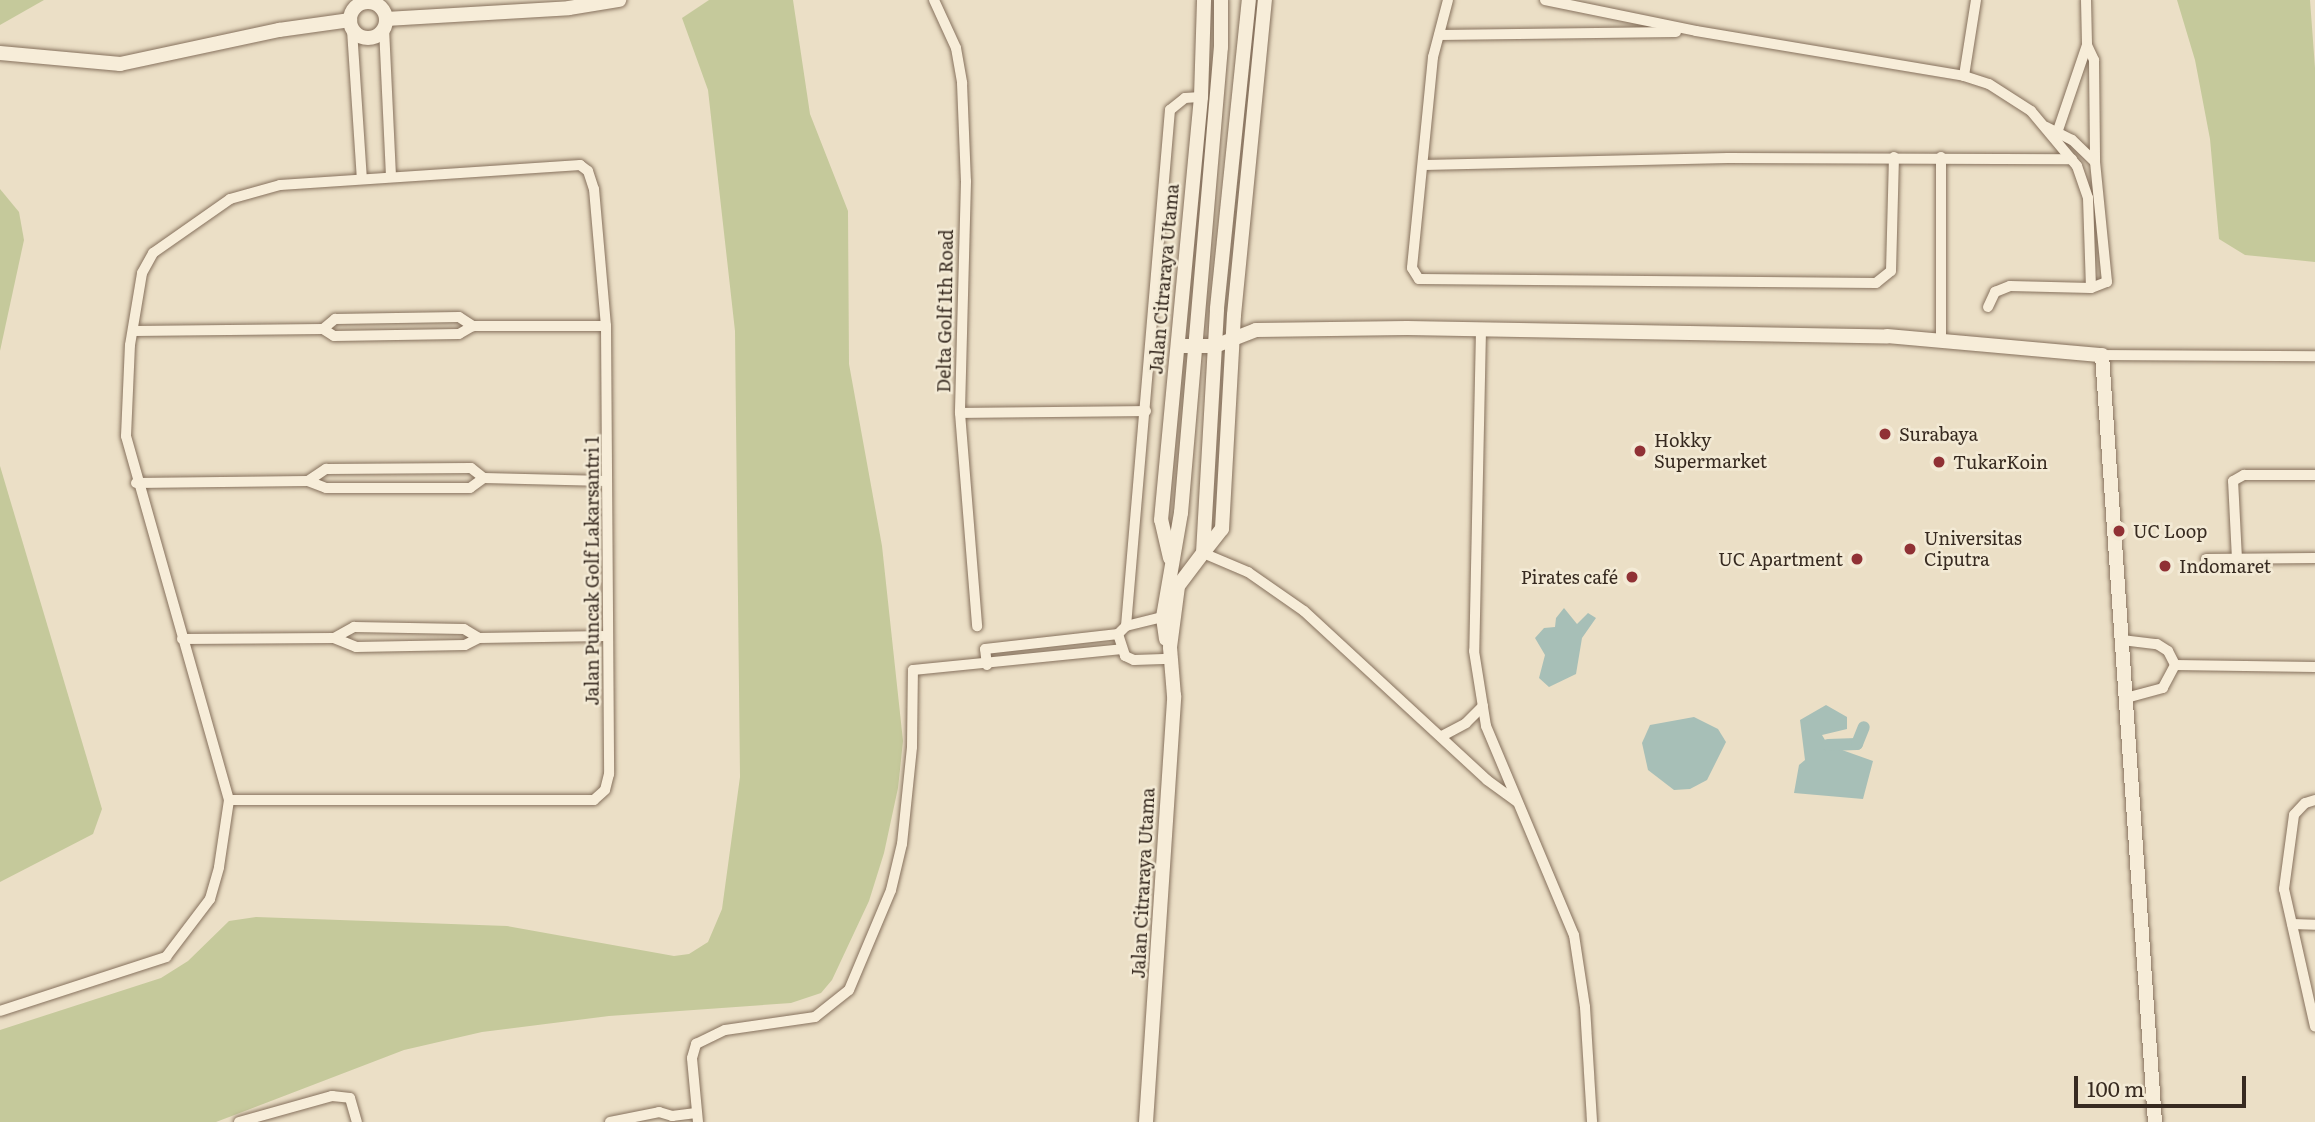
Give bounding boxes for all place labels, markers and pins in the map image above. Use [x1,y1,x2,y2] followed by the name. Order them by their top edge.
[1899,423,1978,445] place label: Surabaya
[1877,426,1893,442] marker: Surabaya
[1654,430,1767,472] place label: Hokky Supermarket
[1632,443,1648,459] marker: Hokky Supermarket
[1953,451,2048,473] place label: TukarKoin
[1931,454,1947,470] marker: TukarKoin
[2133,520,2207,542] place label: UC Loop
[2111,523,2127,539] marker: UC Loop
[1924,528,2022,570] place label: Universitas Ciputra
[1902,541,1918,557] marker: Universitas Ciputra
[1718,548,1843,570] place label: UC Apartment
[1849,551,1865,567] marker: UC Apartment
[2179,555,2271,577] place label: Indomaret
[2157,558,2173,574] marker: Indomaret
[1521,566,1618,588] place label: Pirates café
[1624,569,1640,585] marker: Pirates café

